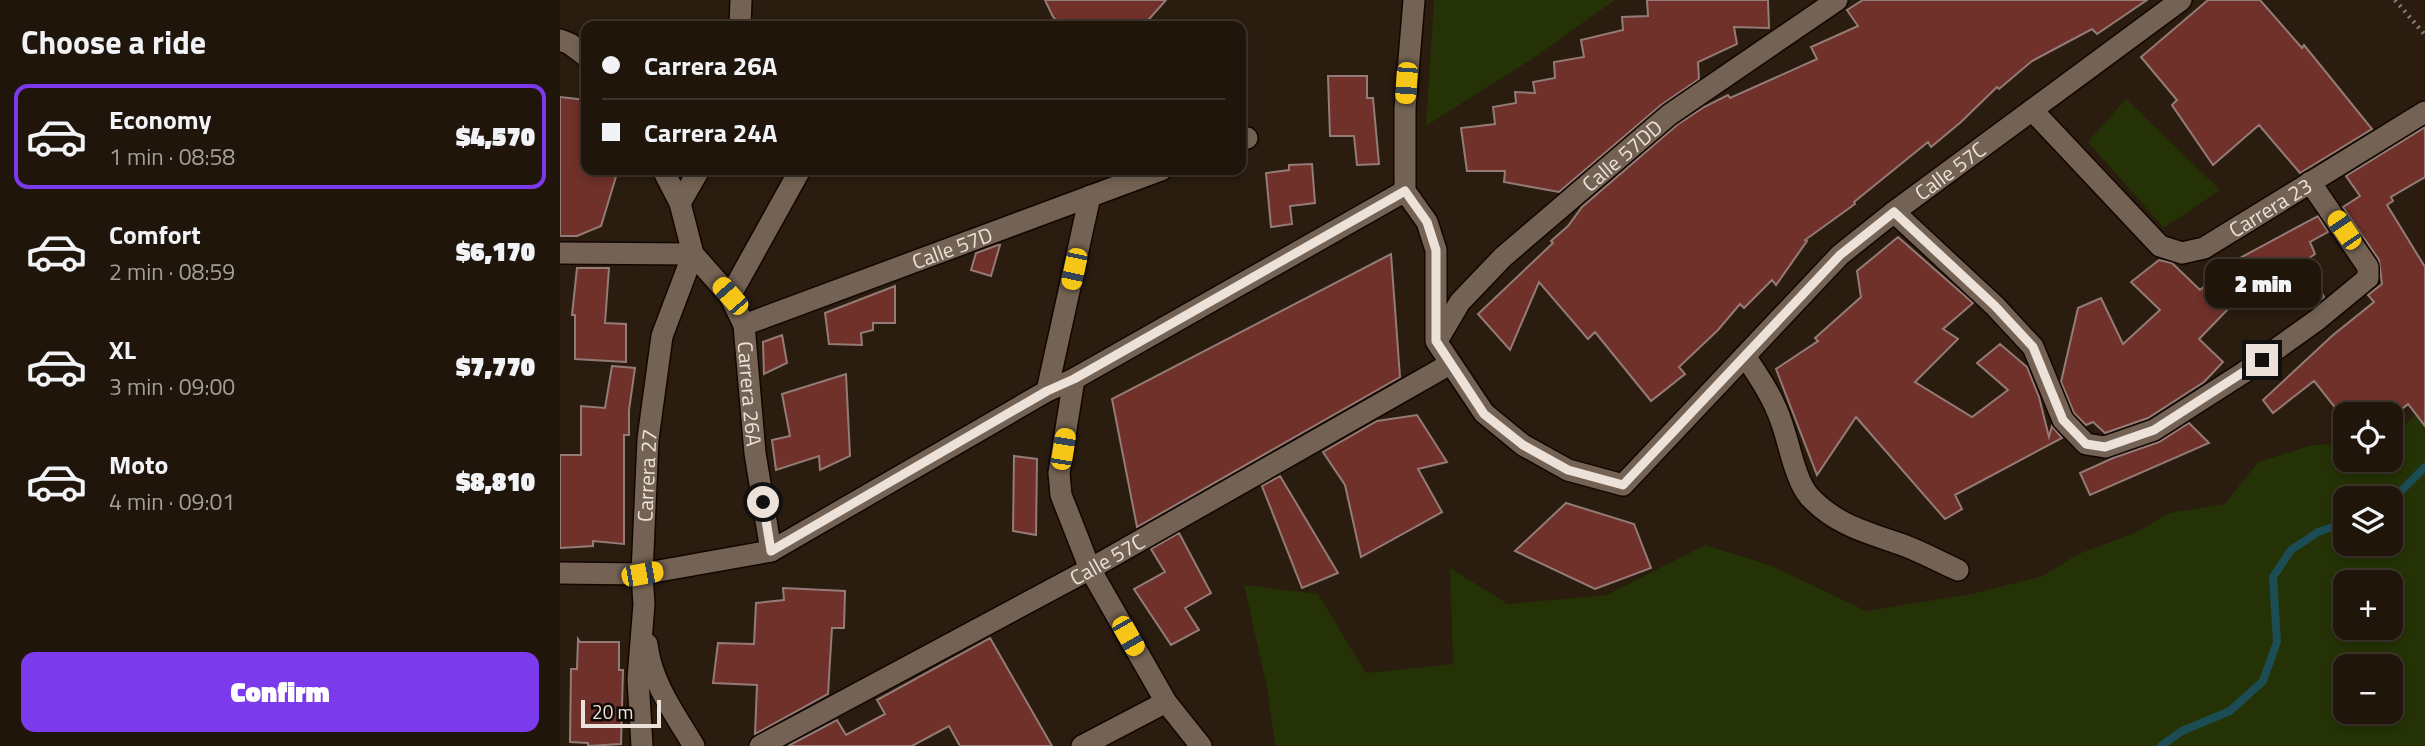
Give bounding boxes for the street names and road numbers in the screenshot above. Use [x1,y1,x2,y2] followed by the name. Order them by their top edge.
[1574,111,1669,199] street label: Calle 57DD
[1907,134,1992,208] street label: Calle 57C
[2222,169,2318,245] street label: Carrera 23
[907,218,997,277] street label: Calle 57D
[729,340,770,448] street label: Carrera 26A
[628,427,665,523] street label: Carrera 27
[1064,525,1150,593] street label: Calle 57C

